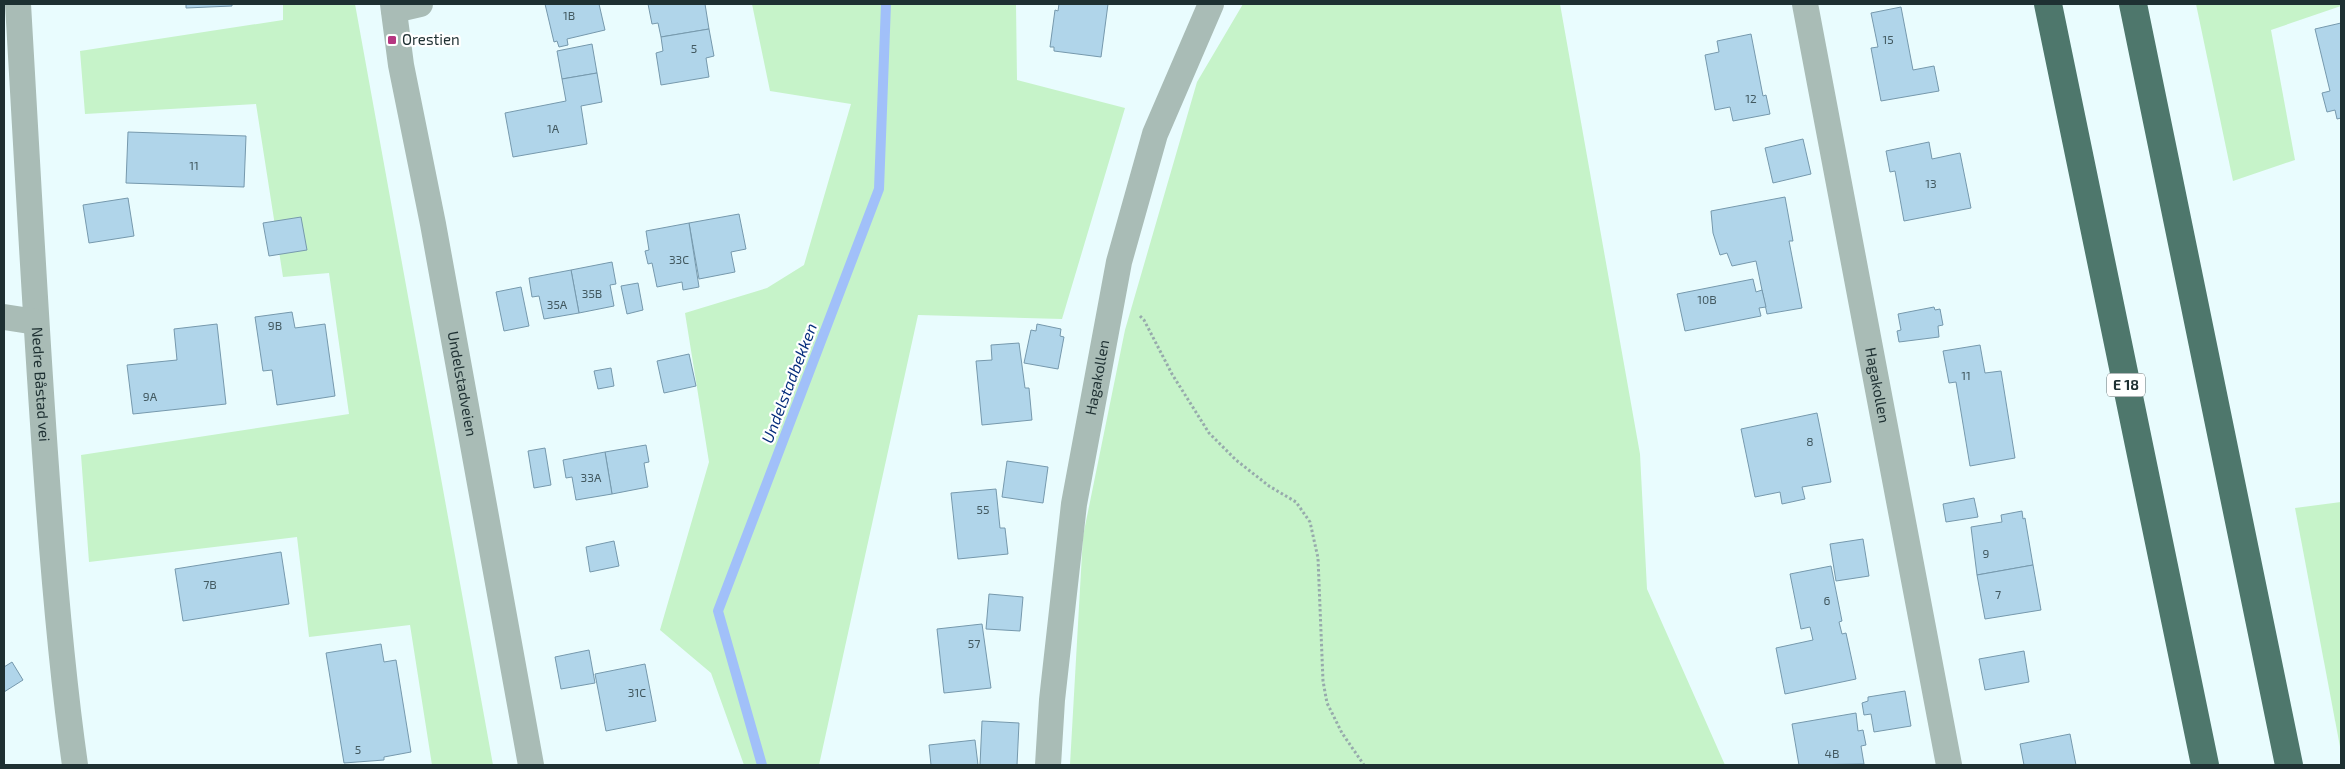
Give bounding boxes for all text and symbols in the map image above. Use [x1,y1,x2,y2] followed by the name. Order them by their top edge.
[563,8,575,22] house number: 1B
[402,30,460,48] place label: Orestien
[1882,32,1894,46] house number: 15
[386,34,398,46] marker: Orestien
[691,41,697,55] house number: 5
[1745,91,1757,105] house number: 12
[547,121,560,135] house number: 1A
[189,158,199,172] house number: 11
[1925,176,1937,190] house number: 13
[669,252,689,266] house number: 33C
[582,286,602,300] house number: 35B
[1697,292,1717,306] house number: 10B
[547,297,568,311] house number: 35A
[268,318,282,332] house number: 9B
[757,320,820,445] water label: Undelstadbekken
[29,326,54,442] street label: Nedre Båstad vei
[445,330,481,438] street label: Undelstadveien
[1081,338,1112,417] street label: Hagakollen
[1862,346,1894,424] street label: Hagakollen
[1961,368,1971,382] house number: 11
[2107,374,2145,396] road number: E 18
[143,389,158,403] house number: 9A
[1806,434,1814,448] house number: 8
[581,470,602,484] house number: 33A
[977,502,989,516] house number: 55
[1983,546,1990,560] house number: 9
[203,577,217,591] house number: 7B
[1995,587,2001,601] house number: 7
[1824,593,1831,607] house number: 6
[968,636,980,650] house number: 57
[628,685,646,699] house number: 31C
[355,742,361,756] house number: 5
[1825,746,1839,760] house number: 4B

